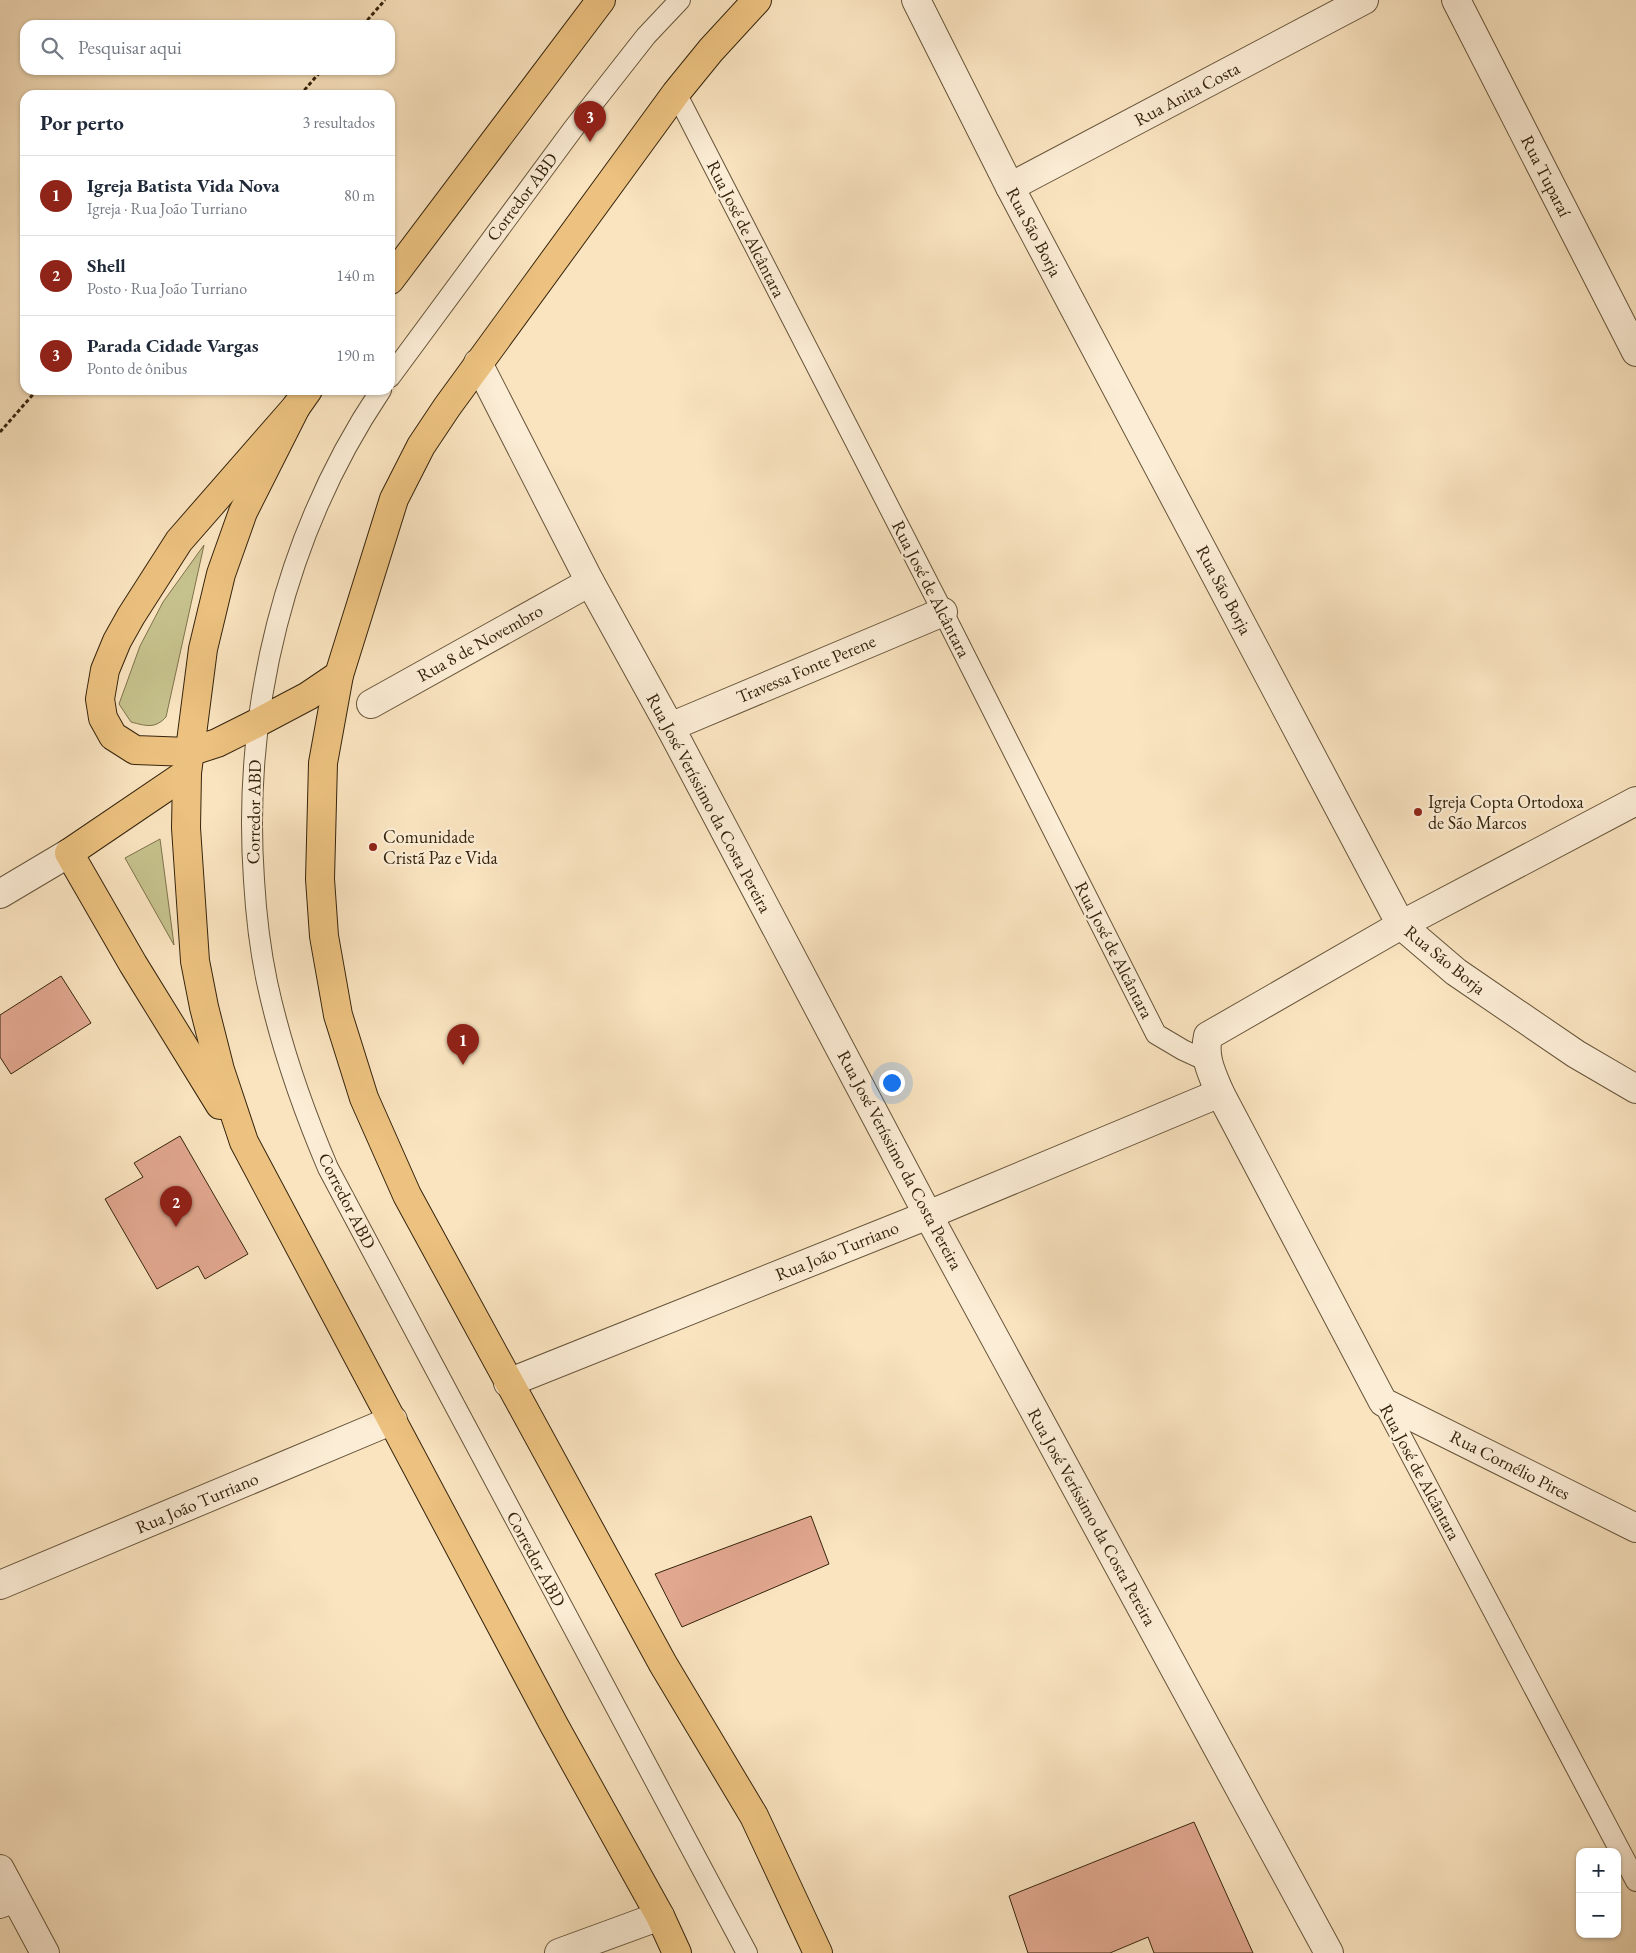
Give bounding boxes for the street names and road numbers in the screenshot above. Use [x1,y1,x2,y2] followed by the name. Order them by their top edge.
[1130,56,1244,131] street label: Rua Anita Costa
[1516,131,1577,221] street label: Rua Tuparaí
[481,148,562,245] street label: Corredor ABD
[702,156,791,302] street label: Rua José de Alcântara
[1001,183,1068,281] street label: Rua São Borja
[887,516,976,662] street label: Rua José de Alcântara
[1191,541,1258,639] street label: Rua São Borja
[413,598,547,687] street label: Rua 8 de Novembro
[733,629,879,708] street label: Travessa Fonte Perene
[642,689,778,917] street label: Rua José Veríssimo da Costa Pereira
[241,759,266,865] street label: Corredor ABD
[1070,877,1159,1023] street label: Rua José de Alcântara
[1400,920,1491,1000] street label: Rua São Borja
[833,1046,969,1274] street label: Rua José Veríssimo da Costa Pereira
[313,1149,381,1253] street label: Corredor ABD
[772,1215,902,1286] street label: Rua João Turriano
[1375,1400,1466,1544] street label: Rua José de Alcântara
[1023,1404,1162,1630] street label: Rua José Veríssimo da Costa Pereira
[1446,1424,1574,1505] street label: Rua Cornélio Pires
[132,1466,262,1539] street label: Rua João Turriano
[502,1507,571,1610] street label: Corredor ABD

